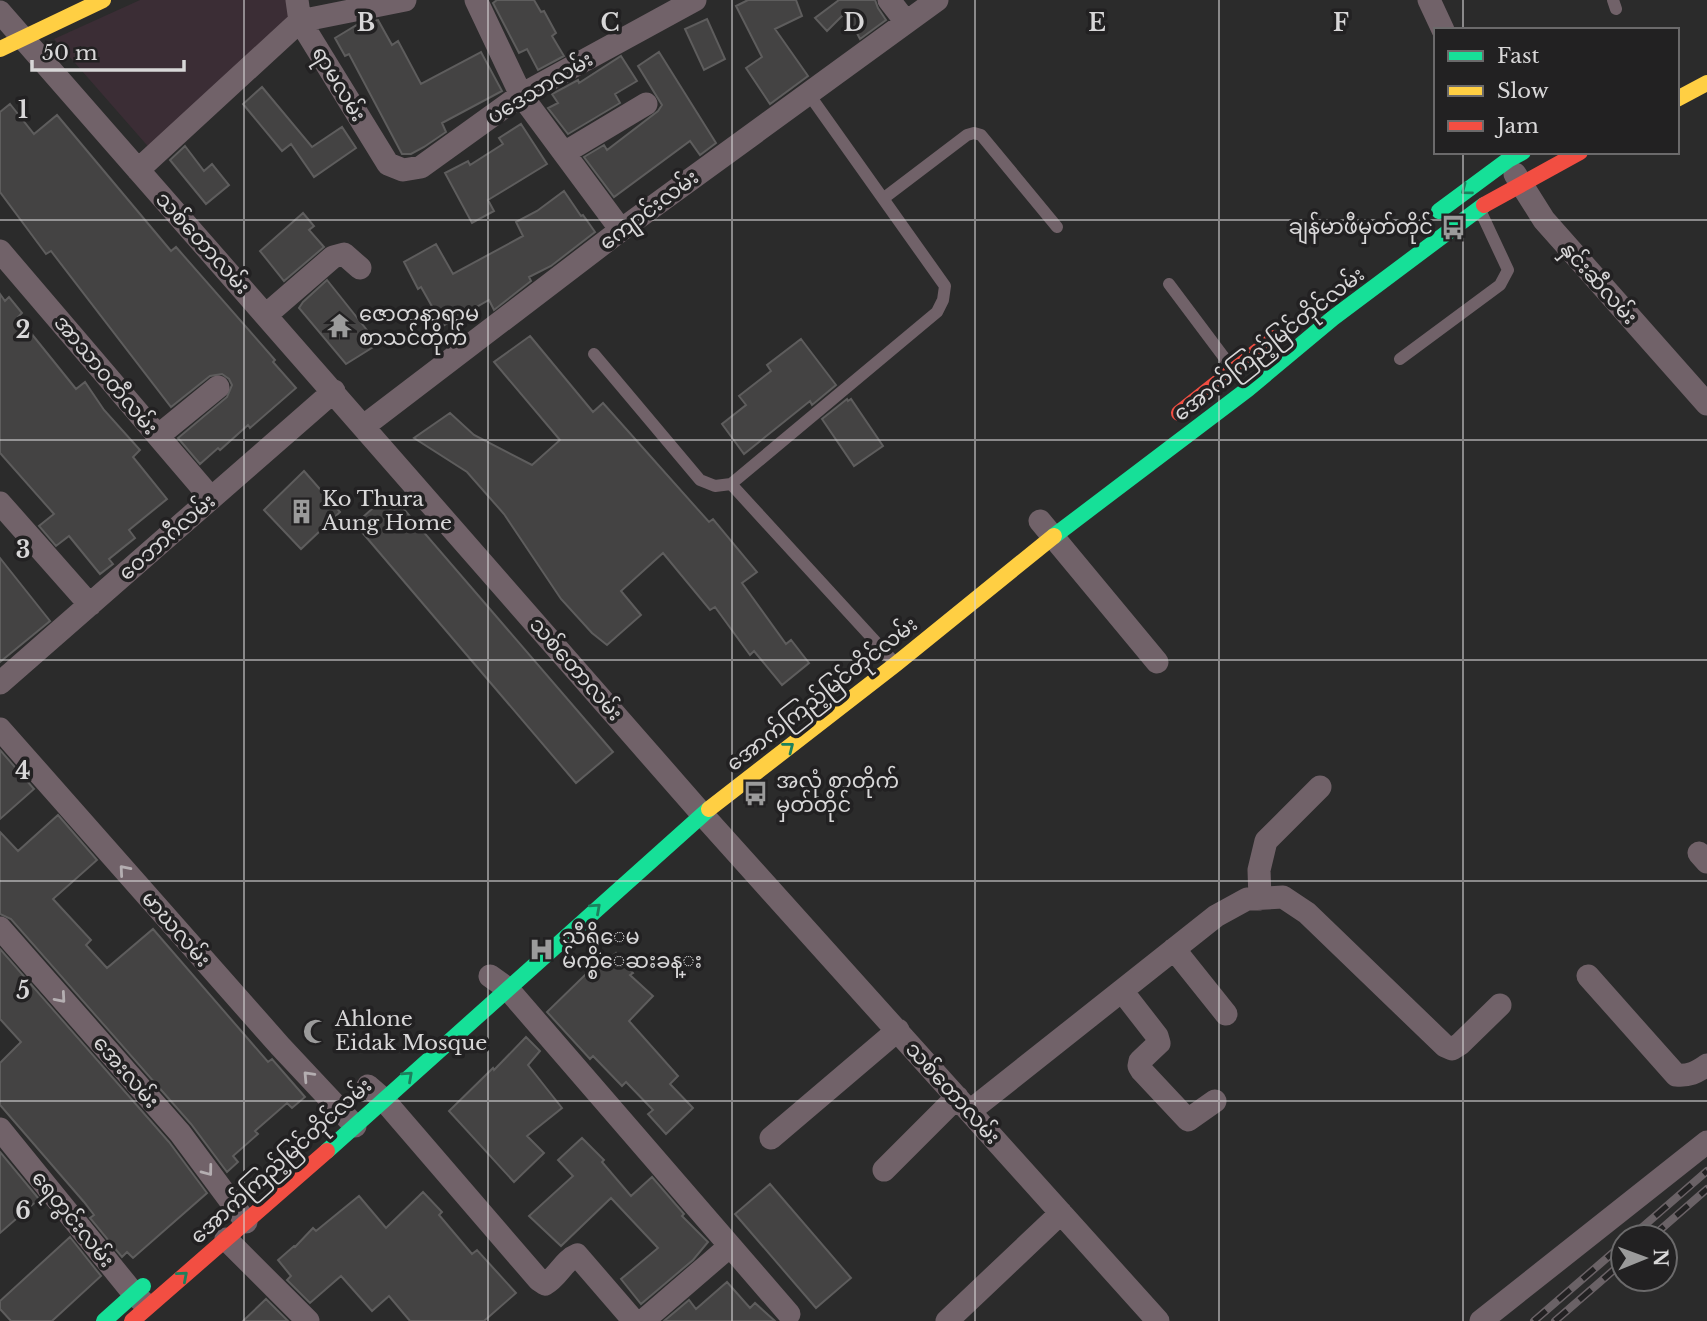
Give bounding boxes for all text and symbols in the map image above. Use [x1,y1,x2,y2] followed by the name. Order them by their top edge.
[357,9,375,37] text: B
[601,9,619,37] text: C
[843,9,865,37] text: D
[1088,9,1106,37] text: E
[1333,9,1349,37] text: F
[32,28,184,72] scale bar
[1434,28,1679,154] legend
[42,40,98,66] text: 50 m
[303,40,374,128] street label: ရာမလမ်း
[1497,43,1539,69] text: Fast
[481,44,598,130] street label: ပဒေသာလမ်း
[1497,78,1549,104] text: Slow
[18,96,28,124] text: 1
[1494,113,1539,139] text: Jam
[592,162,707,260] street label: ကျောင်းလမ်း
[1461,182,1474,195] one-way arrow
[150,184,258,300] street label: သစ်တောလမ်း
[1288,211,1433,245] place label: ချန်မာဖီမှတ်တိုင်
[1439,213,1467,241] bus stop icon: ချန်မာဖီမှတ်တိုင်
[1552,234,1645,333] street label: နှင်းဆီလမ်း
[1166,259,1372,430] street label: အောက်ကြည့်မြင်တိုင်လမ်း
[359,301,479,355] place label: ဇောတနာရာမ စာသင်တိုက်
[48,308,166,440] street label: အာသာဝတီလမ်း
[325,312,353,340] temple icon: ဇောတနာရာမ စာသင်တိုက်
[16,316,30,344] text: 2
[111,486,221,586] street label: ဝေဘာဂီလမ်း
[321,486,452,536] place label: Ko Thura Aung Home
[288,497,316,525] building icon: Ko Thura Aung Home
[16,536,30,564] text: 3
[719,609,925,780] street label: အောက်ကြည့်မြင်တိုင်လမ်း
[524,610,630,726] street label: သစ်တောလမ်း
[781,742,794,755] one-way arrow
[15,757,31,785] text: 4
[776,765,899,822] place label: အလုံ စာတိုက် မှတ်တိုင်
[742,779,770,807] bus stop icon: အလုံ စာတိုက် မှတ်တိုင်
[120,865,133,878] one-way arrow
[136,884,218,972] street label: မာဃလမ်း
[588,904,601,916] one-way arrow
[562,921,702,979] place label: သီရိေမ မ်က္စိေဆးခန္း
[528,935,556,963] hospital icon: သီရိေမ မ်က္စိေဆးခန္း
[16,977,30,1005] text: 5
[53,990,65,1003] one-way arrow
[334,1006,487,1056] place label: Ahlone Eidak Mosque
[301,1017,329,1045] mosque icon: Ahlone Eidak Mosque
[87,1028,167,1114] street label: အေးလမ်း
[900,1034,1008,1150] street label: သစ်တောလမ်း
[183,1070,380,1252] street label: အောက်ကြည့်မြင်တိုင်လမ်း
[304,1071,317,1084] one-way arrow
[400,1072,413,1084] one-way arrow
[23,1163,122,1275] street label: ရေတွင်းလမ်း
[200,1164,212,1176] one-way arrow
[15,1197,31,1225] text: 6
[1609,1223,1679,1293] north arrow
[1649,1249,1672,1267] text: N
[175,1272,188,1284] one-way arrow

